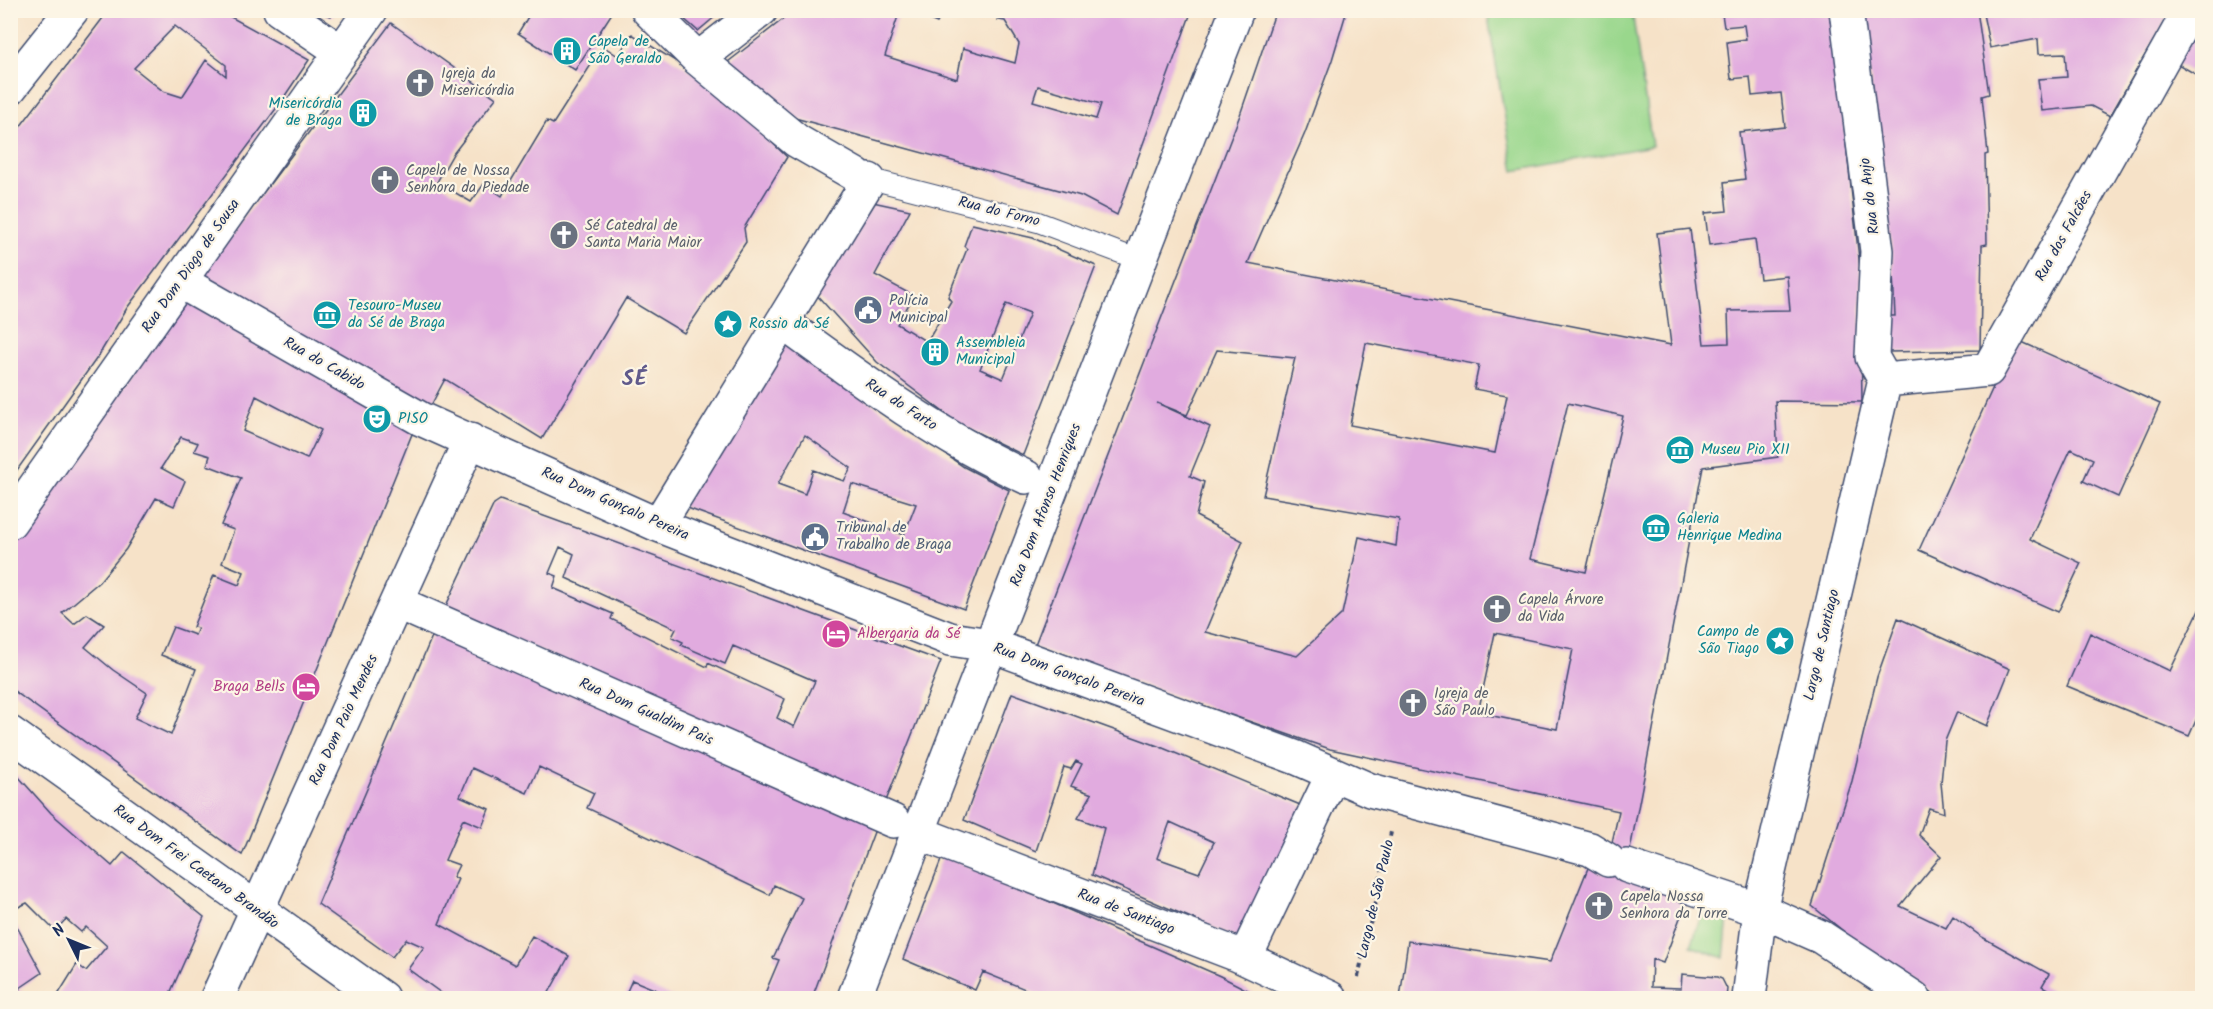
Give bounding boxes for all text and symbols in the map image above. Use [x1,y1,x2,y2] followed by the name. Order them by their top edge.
[588,30,662,71] place label: Capela de São Geraldo
[551,35,583,67] building icon: Capela de São Geraldo
[441,62,515,103] place label: Igreja da Misericórdia
[404,67,436,99] church icon: Igreja da Misericórdia
[268,92,342,133] place label: Misericórdia de Braga
[347,97,379,129] building icon: Misericórdia de Braga
[1853,156,1887,236] street label: Rua do Anjo
[406,159,530,200] place label: Capela de Nossa Senhora da Piedade
[369,164,401,196] church icon: Capela de Nossa Senhora da Piedade
[2029,186,2099,286] street label: Rua dos Falcões
[955,190,1043,234] street label: Rua do Forno
[136,194,246,338] street label: Rua Dom Diogo de Sousa
[585,214,703,255] place label: Sé Catedral de Santa Maria Maior
[548,219,580,251] church icon: Sé Catedral de Santa Maria Maior
[889,289,948,330] place label: Polícia Municipal
[348,294,445,335] place label: Tesouro-Museu da Sé de Braga
[852,294,884,326] public building icon: Polícia Municipal
[311,299,343,331] museum icon: Tesouro-Museu da Sé de Braga
[712,308,744,340] place icon: Rossio da Sé
[749,312,830,336] place label: Rossio da Sé
[279,331,370,397] street label: Rua do Cabido
[956,331,1026,372] place label: Assembleia Municipal
[919,336,951,368] building icon: Assembleia Municipal
[622,363,648,396] district label: SÉ
[860,373,942,437] street label: Rua do Farto
[361,403,393,435] theatre icon: PISO
[398,407,428,431] place label: PISO
[1004,419,1088,590] street label: Rua Dom Afonso Henriques
[1664,434,1696,466] museum icon: Museu Pio XII
[1701,438,1790,462] place label: Museu Pio XII
[537,461,693,547] street label: Rua Dom Gonçalo Pereira
[1677,507,1782,548] place label: Galeria Henrique Medina
[1640,512,1672,544] museum icon: Galeria Henrique Medina
[836,516,951,557] place label: Tribunal de Trabalho de Braga
[799,521,831,553] public building icon: Tribunal de Trabalho de Braga
[1798,587,1847,703] street label: Largo de Santiago
[1518,588,1604,629] place label: Capela Árvore da Vida
[1481,593,1513,625] church icon: Capela Árvore da Vida
[820,618,852,650] hotel icon: Albergaria da Sé
[1697,620,1759,661] place label: Campo de São Tiago
[857,622,962,646] place label: Albergaria da Sé
[1764,625,1796,657] place icon: Campo de São Tiago
[990,636,1148,714] street label: Rua Dom Gonçalo Pereira
[303,650,385,790] street label: Rua Dom Paio Mendes
[290,671,322,703] hotel icon: Braga Bells
[575,672,718,753] street label: Rua Dom Gualdim Pais
[213,675,286,699] place label: Braga Bells
[1434,682,1495,723] place label: Igreja de São Paulo
[1397,687,1429,719] church icon: Igreja de São Paulo
[108,799,284,936] street label: Rua Dom Frei Caetano Brandão
[1351,837,1401,961] street label: Largo de São Paulo
[1074,882,1178,942] street label: Rua de Santiago
[1620,885,1728,926] place label: Capela Nossa Senhora da Torre
[1583,890,1615,922] church icon: Capela Nossa Senhora da Torre
[39,910,99,970] north arrow
[47,919,72,943] text: N

